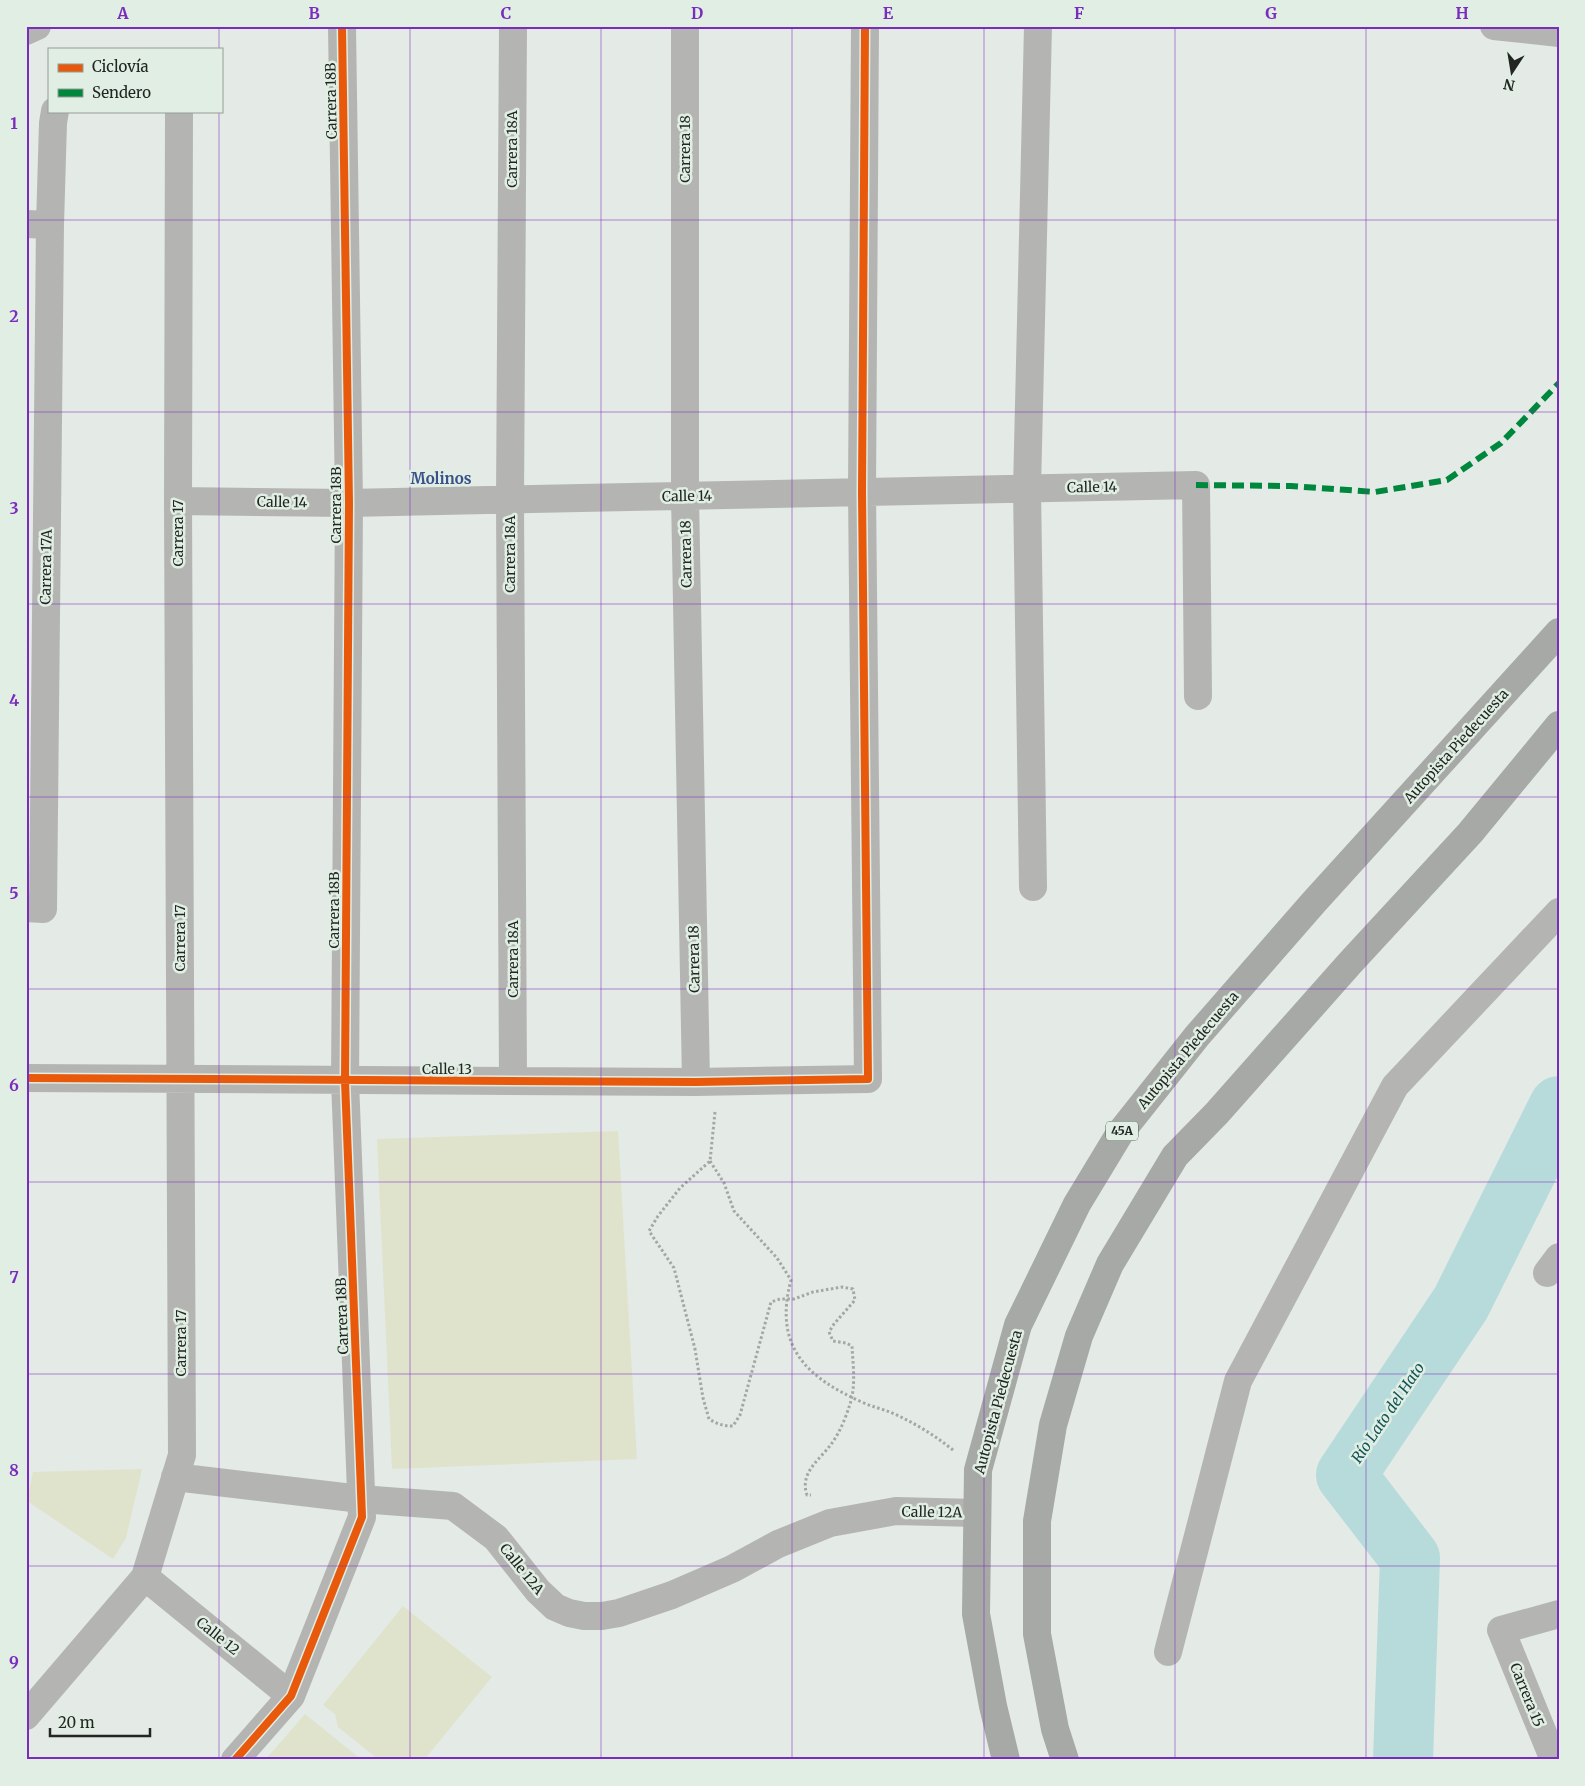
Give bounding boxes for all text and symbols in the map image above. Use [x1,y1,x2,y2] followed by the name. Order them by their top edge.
[116,3,129,23] text: A
[308,3,320,23] text: B
[501,3,511,23] text: C
[691,3,703,23] text: D
[883,3,894,23] text: E
[1074,3,1084,23] text: F
[1265,3,1277,23] text: G
[1455,3,1469,23] text: H
[48,48,222,112] legend
[1488,48,1538,98] north arrow
[92,57,149,76] text: Ciclovía
[321,62,341,140] street label: Carrera 18B
[1502,75,1517,95] text: N
[92,83,151,102] text: Sendero
[503,110,521,188] street label: Carrera 18A
[10,113,18,133] text: 1
[676,115,694,183] street label: Carrera 18
[9,306,19,326] text: 2
[327,467,345,543] street label: Carrera 18B
[411,469,472,488] district label: Molinos
[1067,478,1118,496] street label: Calle 14
[662,487,713,505] street label: Calle 14
[257,493,308,511] street label: Calle 14
[9,498,19,518] text: 3
[169,500,187,566] street label: Carrera 17
[501,515,519,593] street label: Carrera 18A
[676,520,696,588] street label: Carrera 18
[36,529,56,605] street label: Carrera 17A
[1399,685,1513,808] street label: Autopista Piedecuesta
[9,690,19,710] text: 4
[325,872,343,948] street label: Carrera 18B
[9,883,19,903] text: 5
[171,905,189,971] street label: Carrera 17
[504,920,522,998] street label: Carrera 18A
[684,925,704,993] street label: Carrera 18
[1133,987,1243,1113] street label: Autopista Piedecuesta
[422,1060,472,1078] street label: Calle 13
[9,1075,19,1095] text: 6
[1106,1122,1138,1140] road number: 45A
[9,1267,19,1287] text: 7
[332,1277,352,1355] street label: Carrera 18B
[172,1310,190,1376] street label: Carrera 17
[970,1328,1026,1477] street label: Autopista Piedecuesta
[1347,1359,1428,1467] water label: Río Lato del Hato
[9,1460,19,1480] text: 8
[902,1502,963,1522] street label: Calle 12A
[496,1540,548,1598] street label: Calle 12A
[193,1613,243,1659] street label: Calle 12
[9,1652,19,1672] text: 9
[1506,1660,1548,1730] street label: Carrera 15
[50,1706,150,1738] scale bar
[58,1713,95,1732] text: 20 m

